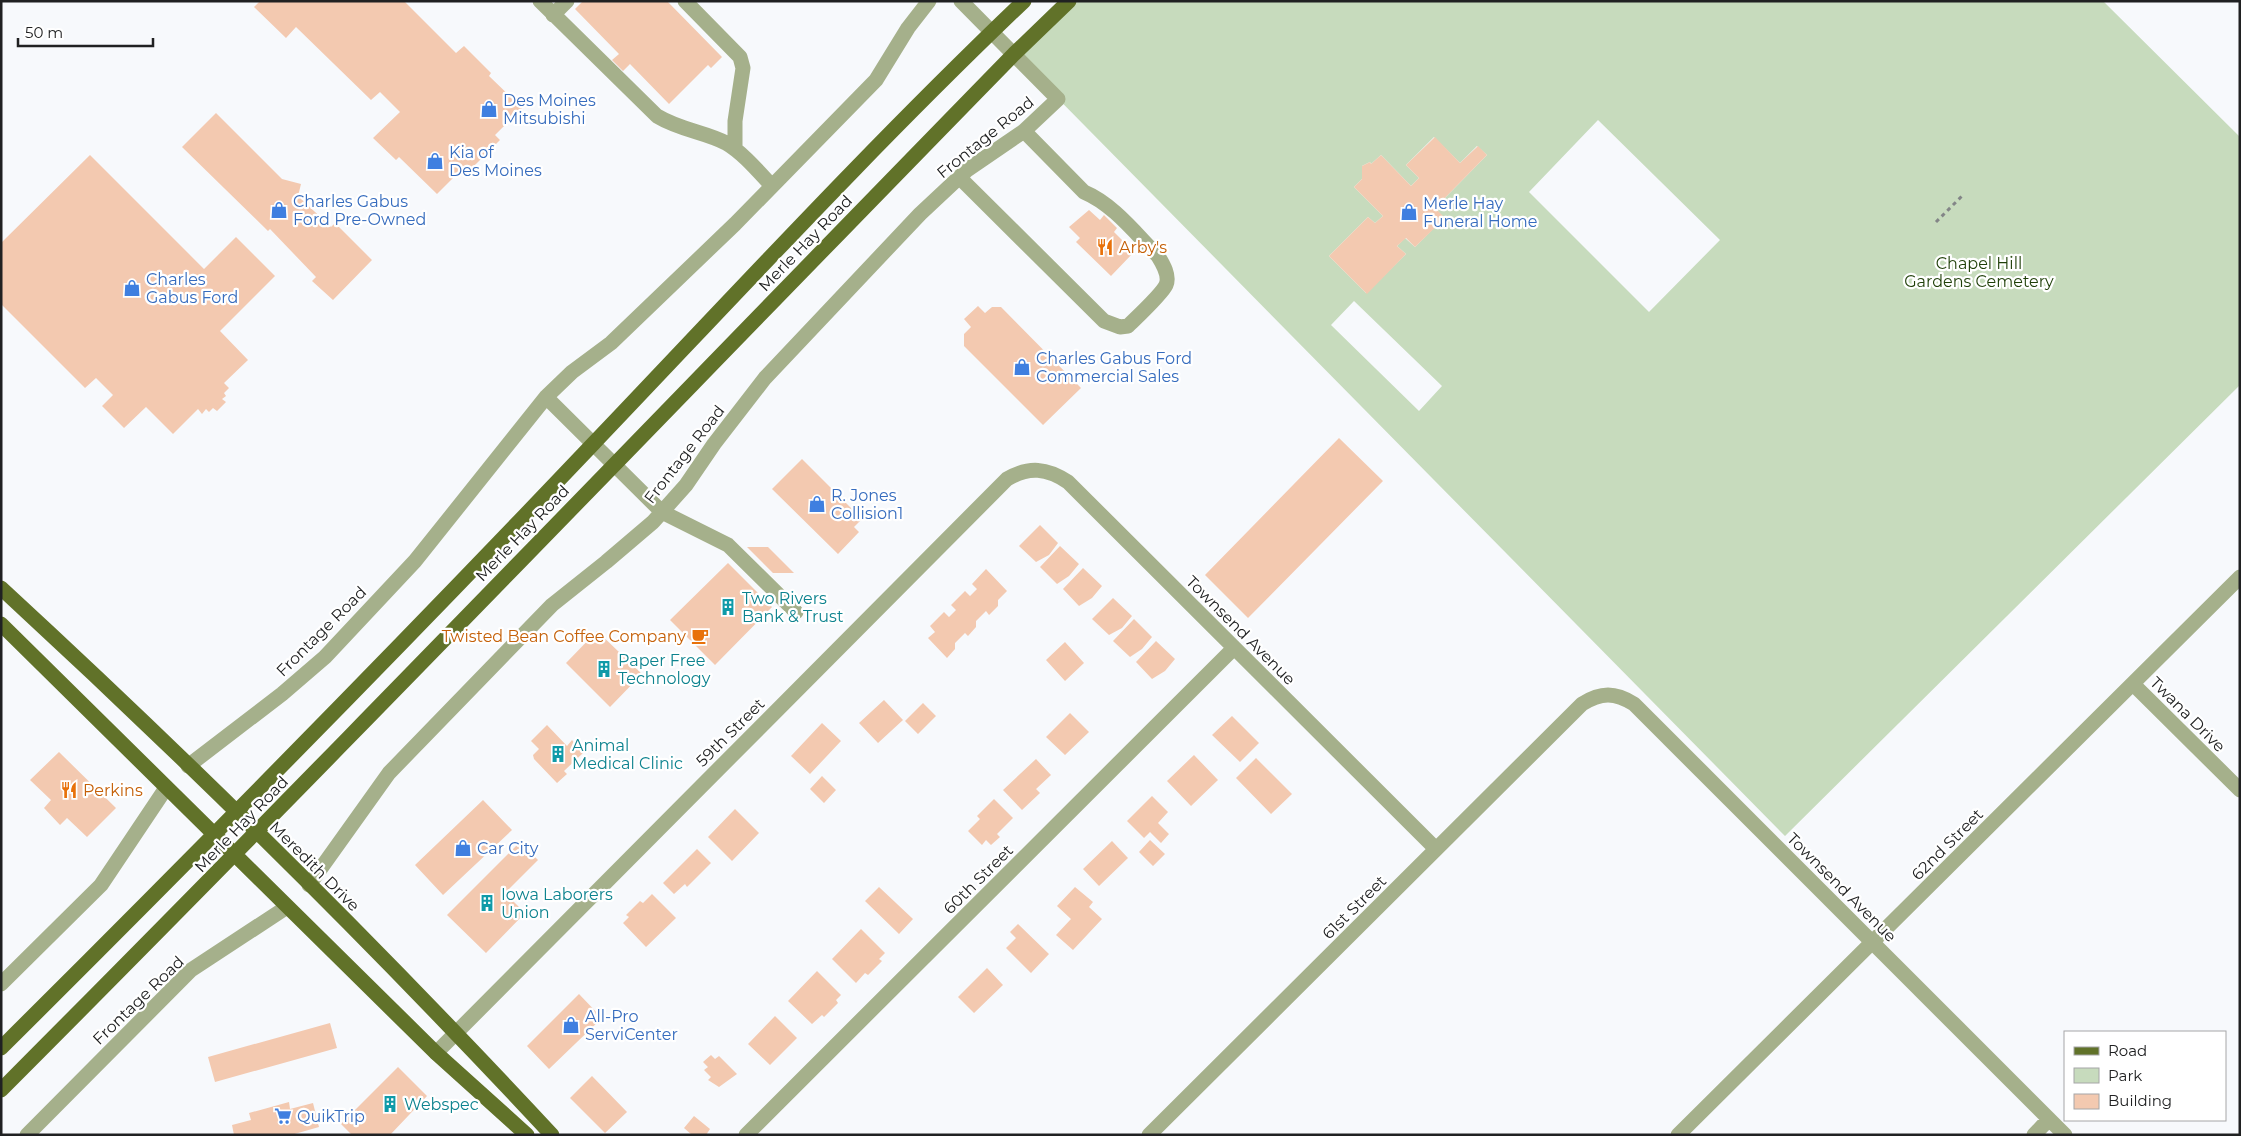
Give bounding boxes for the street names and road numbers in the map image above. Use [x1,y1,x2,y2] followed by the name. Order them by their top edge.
[933,92,1038,182] street label: Frontage Road
[755,191,856,295] street label: Merle Hay Road
[640,401,729,507] street label: Frontage Road
[472,481,573,585] street label: Merle Hay Road
[1182,572,1299,689] street label: Townsend Avenue
[272,582,370,680] street label: Frontage Road
[2146,673,2229,756] street label: Twana Drive
[692,694,769,770] street label: 59th Street
[191,772,292,876] street label: Merle Hay Road
[1908,804,1987,884] street label: 62nd Street
[266,817,364,915] street label: Meredith Drive
[1783,829,1900,946] street label: Townsend Avenue
[940,840,1017,918] street label: 60th Street
[1319,871,1391,943] street label: 61st Street
[89,952,188,1049] street label: Frontage Road

